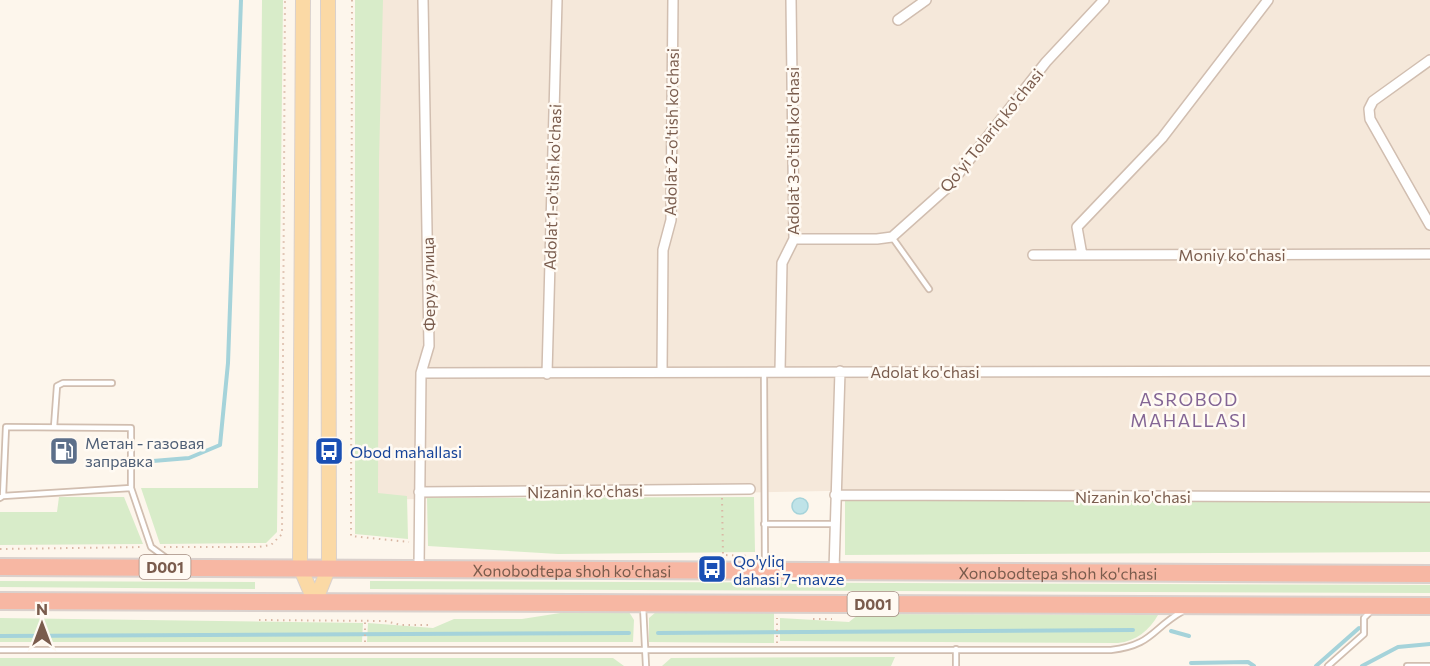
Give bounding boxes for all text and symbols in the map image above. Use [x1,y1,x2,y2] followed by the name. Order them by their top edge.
[660,48,682,216] street label: Adolat 2-o'tish ko'chasi
[935,64,1047,196] street label: Qo'yi Tolariq ko'chasi
[783,67,802,235] street label: Adolat 3-o'tish ko'chasi
[540,104,564,270] street label: Adolat 1-o'tish ko'chasi
[418,237,438,331] street label: Феруз улица
[1178,245,1286,264] street label: Moniy ko'chasi
[870,362,980,381] street label: Adolat ko'chasi
[1130,388,1248,431] district label: ASROBOD MAHALLASI
[85,433,204,470] place label: Метан - газовая заправка
[48,435,80,467] fuel station icon: Метан - газовая заправка
[313,435,345,467] bus stop icon: Obod mahallasi
[350,442,462,461] place label: Obod mahallasi
[527,480,643,502] street label: Nizanin ko'chasi
[1075,487,1191,506] street label: Nizanin ko'chasi
[733,551,845,588] place label: Qo'yliq dahasi 7-mavze
[696,553,728,585] bus stop icon: Qo'yliq dahasi 7-mavze
[140,555,190,579] road number: D001
[472,560,672,580] street label: Xonobodtepa shoh ko'chasi
[958,562,1158,582] street label: Xonobodtepa shoh ko'chasi
[848,592,898,616] road number: D001
[12,594,72,654] north arrow
[36,599,48,618] text: N

